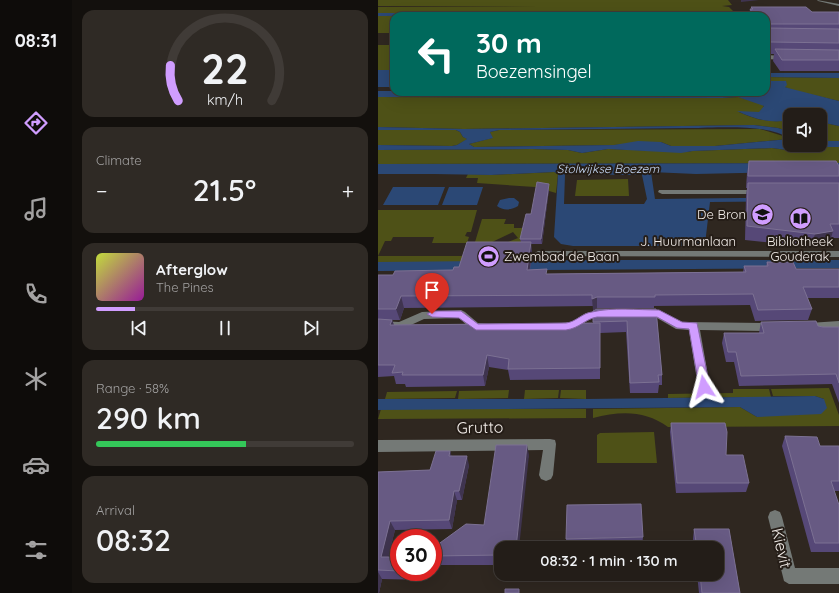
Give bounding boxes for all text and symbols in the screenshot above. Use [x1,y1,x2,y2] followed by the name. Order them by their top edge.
[476,25,542,60] text: 30 m
[410,28,462,80] icon: left
[15,29,57,52] text: 08:31
[201,42,249,94] text: 22
[476,60,592,83] text: Boezemsingel
[207,91,243,109] text: km/h
[783,108,827,152] map controls
[783,108,827,152] button: sound
[22,109,50,137] icon: directions
[96,152,142,168] text: Climate
[557,161,660,176] water label: Stolwijkse Boezem
[193,171,256,209] text: 21.5°
[96,177,107,205] text: −
[342,177,354,205] text: +
[22,195,50,223] icon: music
[749,201,775,227] school or university icon: De Bron
[697,206,746,222] place label: De Bron
[787,206,813,232] library icon: Bibliotheek Gouderak
[640,233,736,249] street label: J. Huurmanlaan
[767,233,833,264] place label: Bibliotheek Gouderak
[476,243,502,269] sports icon: Zwembad de Baan
[504,248,619,264] place label: Zwembad de Baan
[156,260,228,279] text: Afterglow
[415,273,449,314] pin
[156,279,214,295] text: The Pines
[421,279,443,301] icon: arrive
[22,280,50,308] icon: phone
[128,317,150,339] icon: previous
[214,317,236,339] icon: pause
[300,317,322,339] icon: next
[22,365,50,393] icon: climate
[683,366,725,408] position arrow
[96,380,169,396] text: Range · 58%
[96,399,201,437] text: 290 km
[456,417,504,437] street label: Grutto
[22,451,50,479] icon: car
[96,502,135,518] text: Arrival
[96,521,171,559] text: 08:32
[768,526,796,570] street label: Kievit
[390,529,442,581] speed limit sign: 30
[22,536,50,564] icon: filters
[540,551,678,570] text: 08:32 · 1 min · 130 m

